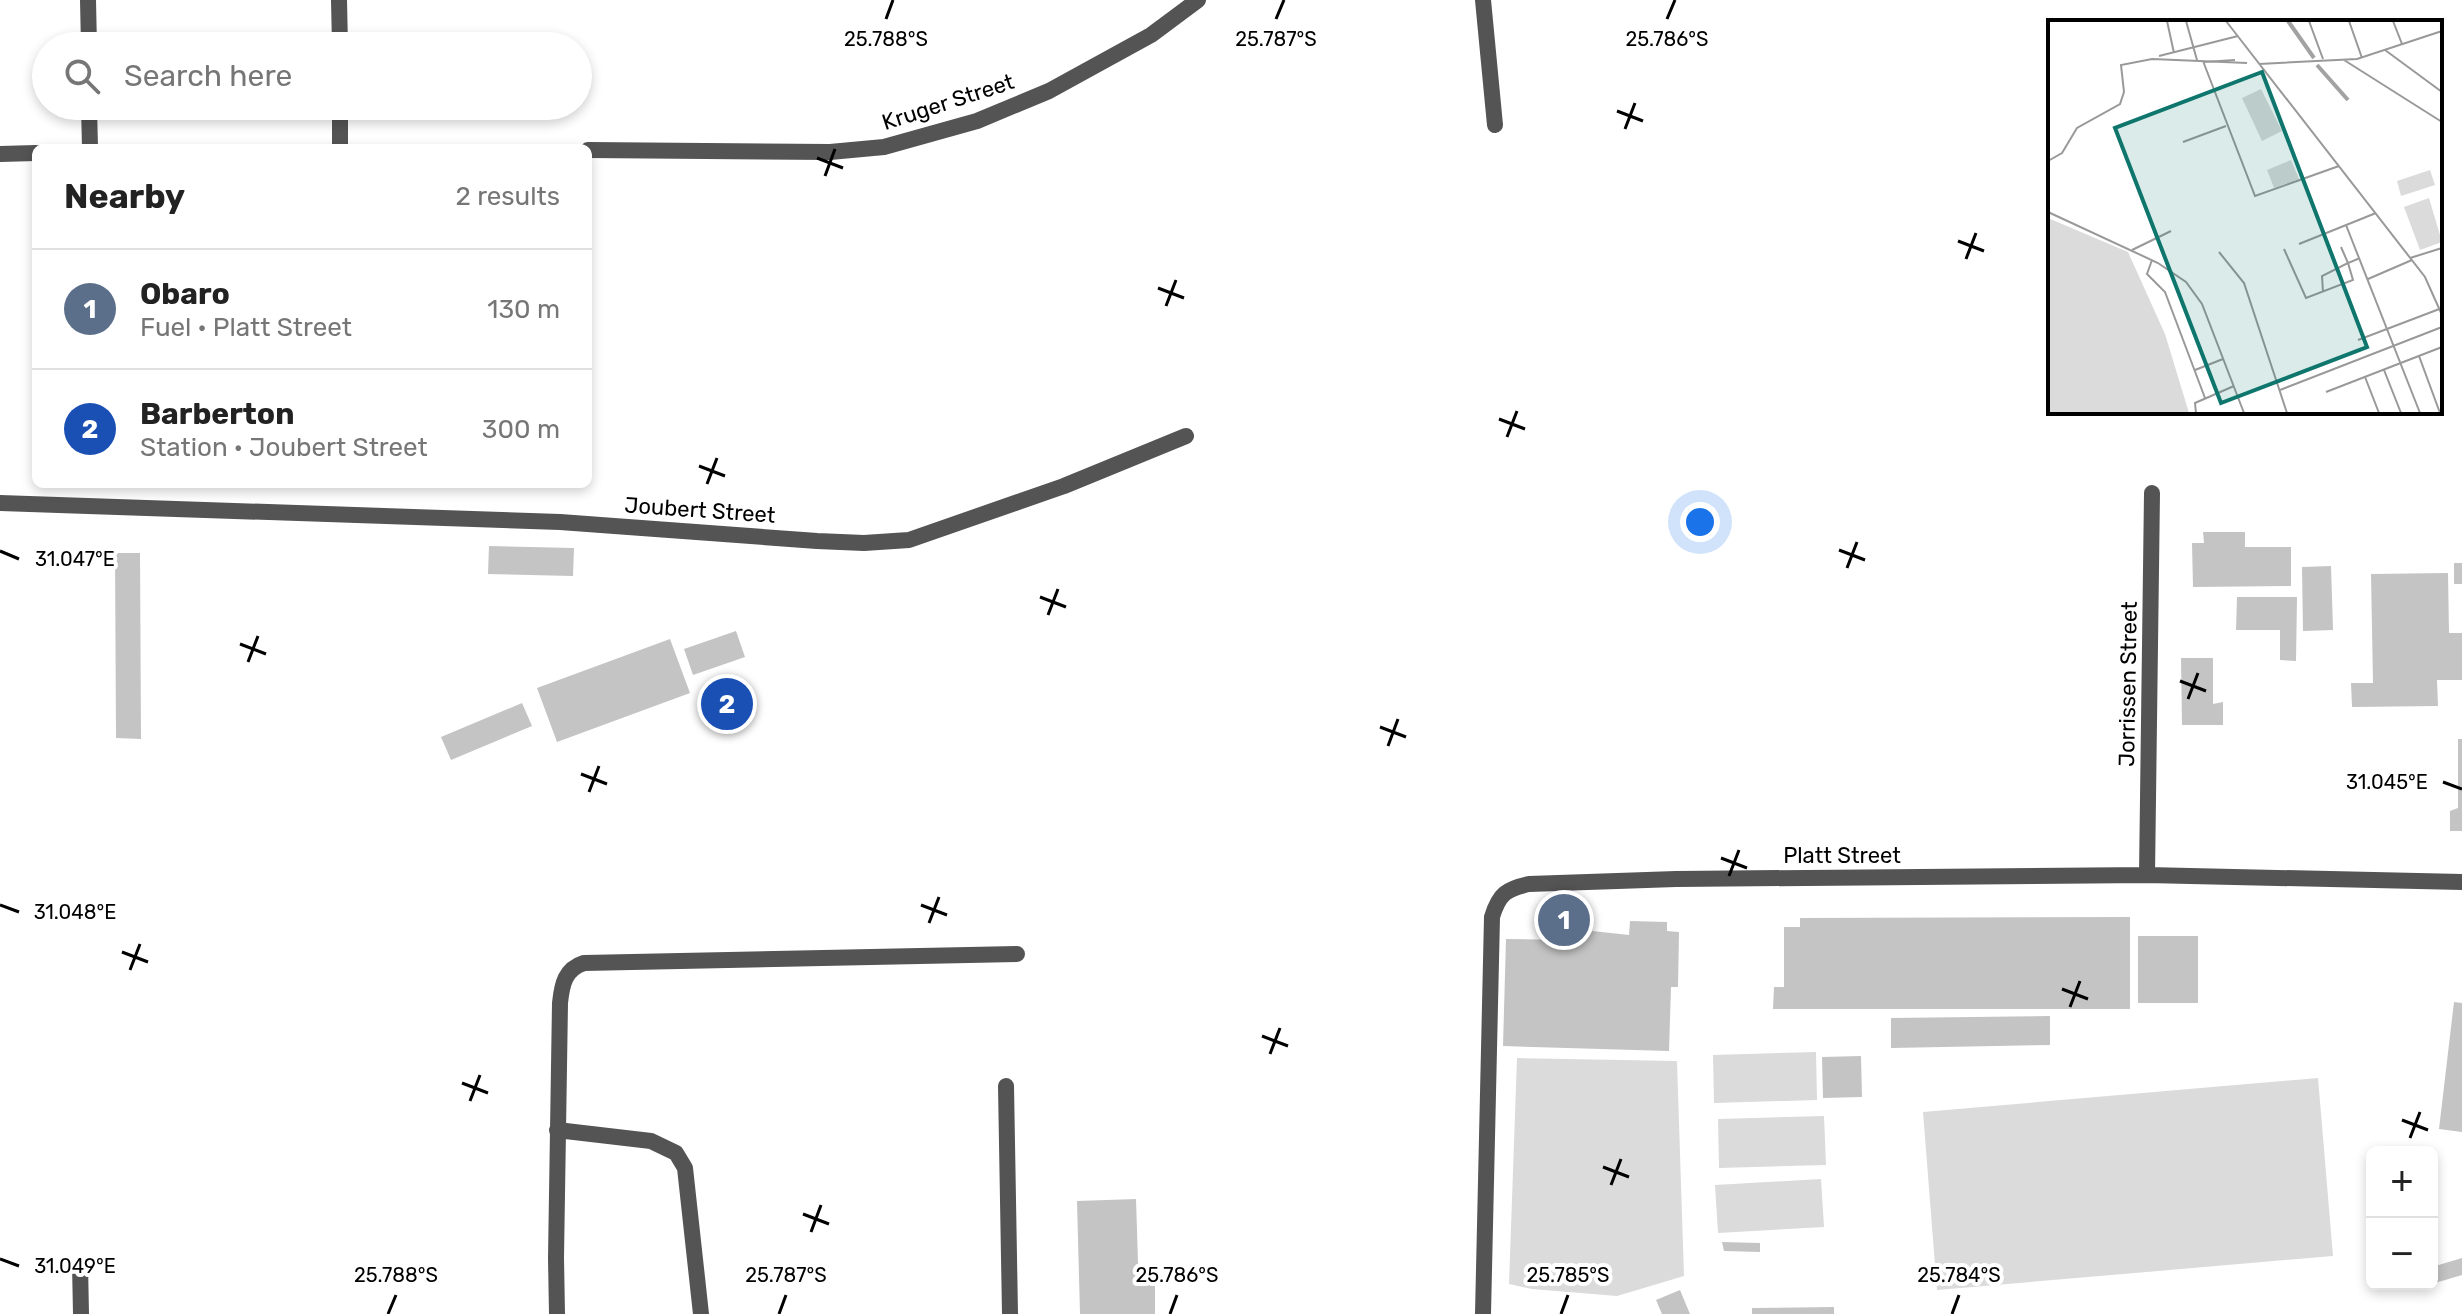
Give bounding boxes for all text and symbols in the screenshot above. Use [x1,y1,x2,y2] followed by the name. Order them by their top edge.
[2048,20,2442,414] inset map
[844,27,928,51] text: 25.788°S
[1235,27,1317,51] text: 25.787°S
[1625,27,1709,51] text: 25.786°S
[32,32,592,120] search box
[60,54,104,98] icon: search
[124,58,292,94] text: Search here
[879,68,1018,136] street label: Kruger Street
[64,176,185,217] text: Nearby
[456,181,560,212] text: 2 results
[140,276,230,312] text: Obaro
[84,294,96,325] text: 1
[487,294,560,325] text: 130 m
[140,312,352,343] text: Fuel · Platt Street
[140,396,294,432] text: Barberton
[82,414,98,445] text: 2
[482,414,560,445] text: 300 m
[140,432,428,463] text: Station · Joubert Street
[624,491,777,529] street label: Joubert Street
[1680,502,1720,542] your location
[35,547,115,571] text: 31.047°E
[2113,601,2143,767] street label: Jorrissen Street
[701,674,753,734] pin: 2
[2346,770,2428,794] text: 31.045°E
[1783,842,1901,869] street label: Platt Street
[1538,890,1590,950] pin: 1
[34,900,116,924] text: 31.048°E
[2366,1146,2438,1290] map controls
[2366,1146,2438,1218] button: +
[2366,1218,2438,1290] button: −
[34,1254,116,1278] text: 31.049°E
[354,1263,438,1287] text: 25.788°S
[745,1263,827,1287] text: 25.787°S
[1135,1263,1219,1287] text: 25.786°S
[1527,1263,1609,1287] text: 25.785°S
[1917,1263,2001,1287] text: 25.784°S

